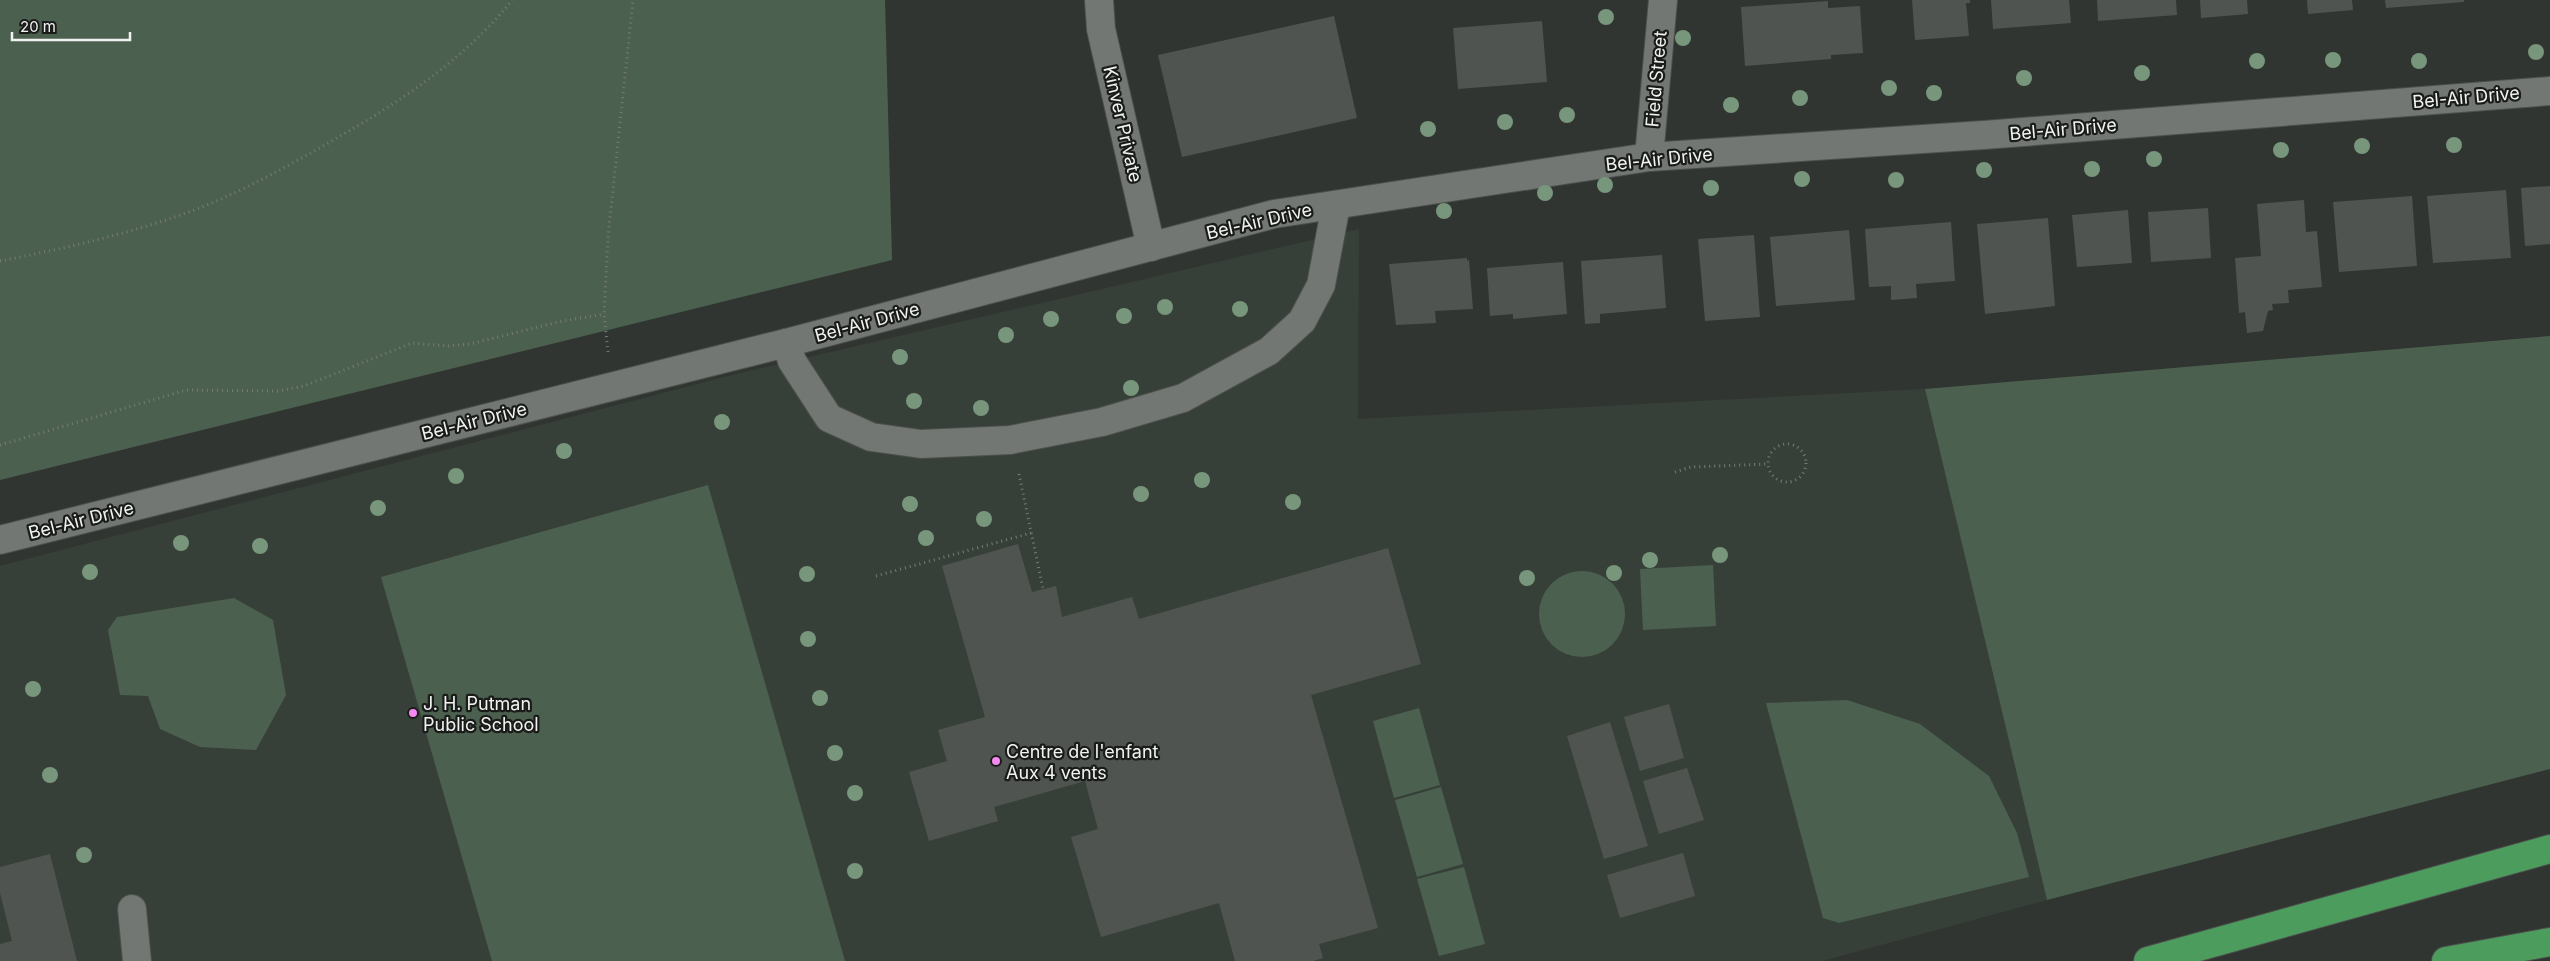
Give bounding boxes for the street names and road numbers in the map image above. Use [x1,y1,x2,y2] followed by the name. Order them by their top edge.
[1641,30,1671,128] street label: Field Street
[1099,64,1147,184] street label: Kinver Private
[2411,82,2521,112] street label: Bel-Air Drive
[2008,114,2118,144] street label: Bel-Air Drive
[1604,143,1714,175] street label: Bel-Air Drive
[1204,199,1314,243] street label: Bel-Air Drive
[812,298,922,346] street label: Bel-Air Drive
[419,398,529,444] street label: Bel-Air Drive
[26,497,136,543] street label: Bel-Air Drive

